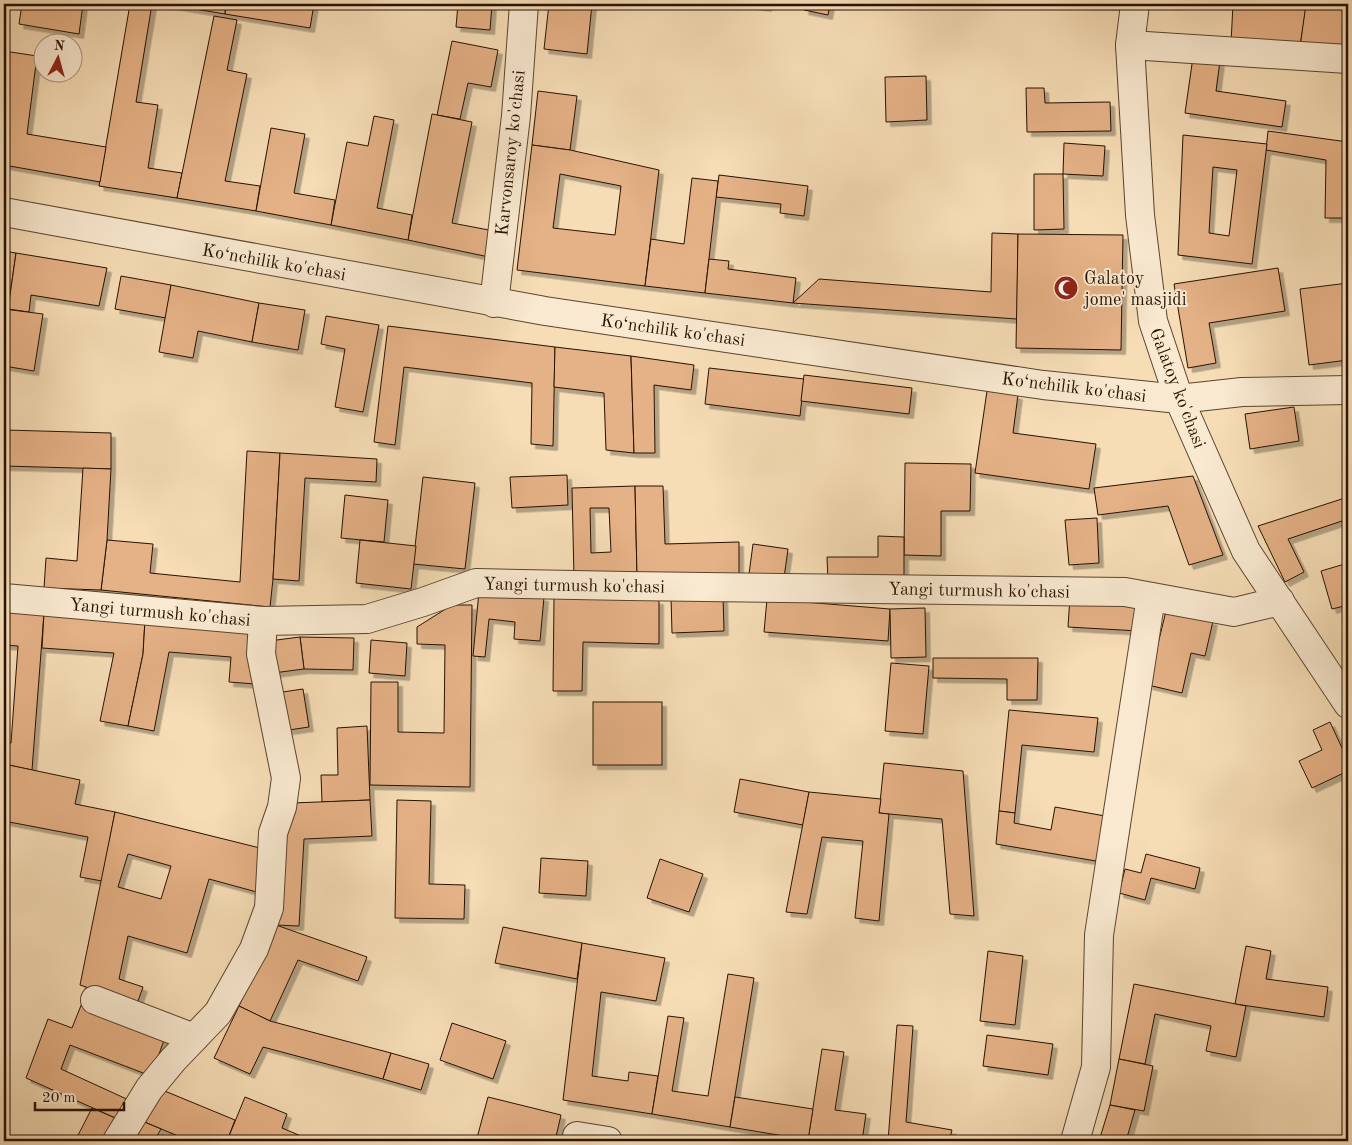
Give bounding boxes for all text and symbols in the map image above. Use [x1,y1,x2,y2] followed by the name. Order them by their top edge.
[32,32,82,82] north arrow
[53,39,66,54] text: N
[493,69,529,237] street label: Karvonsaroy ko'chasi
[201,241,347,285] street label: Ko‘nchilik ko'chasi
[1083,270,1187,309] place label: Galatoy jome' masjidi
[1053,275,1079,301] mosque icon: Galatoy jome' masjidi
[599,312,746,350] street label: Ko‘nchilik ko'chasi
[1146,326,1208,451] street label: Galatoy ko'chasi
[1000,370,1147,406] street label: Ko‘nchilik ko'chasi
[483,575,665,597] street label: Yangi turmush ko'chasi
[888,580,1070,602] street label: Yangi turmush ko'chasi
[69,596,251,630] street label: Yangi turmush ko'chasi
[35,1080,124,1112] scale bar
[42,1091,76,1106] text: 20 m

